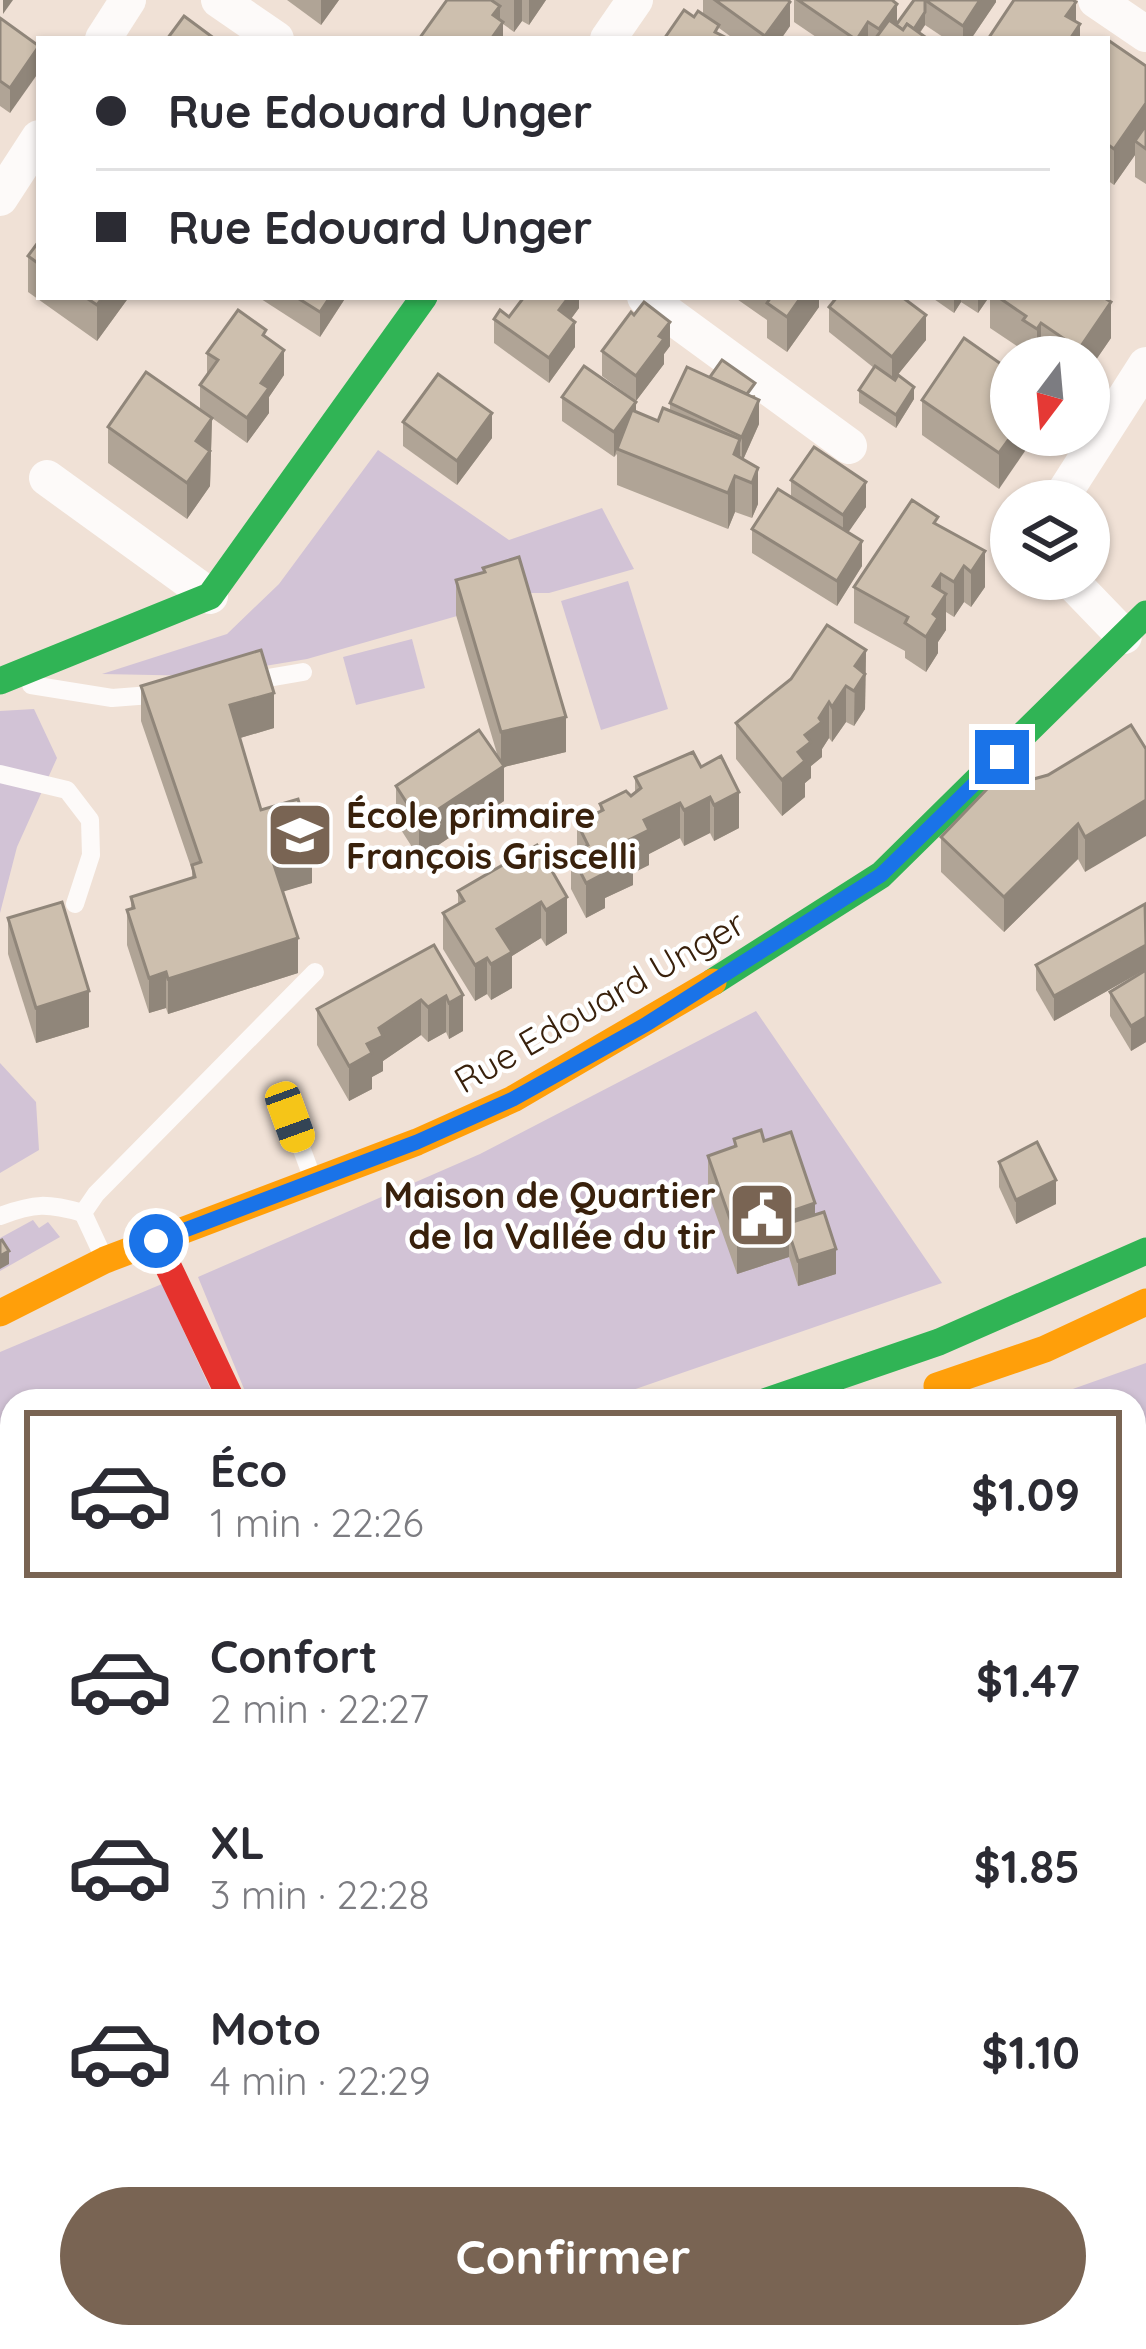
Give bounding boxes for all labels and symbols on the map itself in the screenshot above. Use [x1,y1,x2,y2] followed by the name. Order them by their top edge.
[990,336,1110,456] north arrow
[975,730,1029,784] route end
[346,792,637,878] place label: École primaire François Griscelli
[265,800,335,870] school or university icon: École primaire François Griscelli
[446,900,752,1102] street label: Rue Edouard Unger
[261,1077,319,1157] car
[384,1172,716,1258] place label: Maison de Quartier de la Vallée du tir
[727,1180,797,1250] public building icon: Maison de Quartier de la Vallée du tir
[129,1214,183,1268] route start

